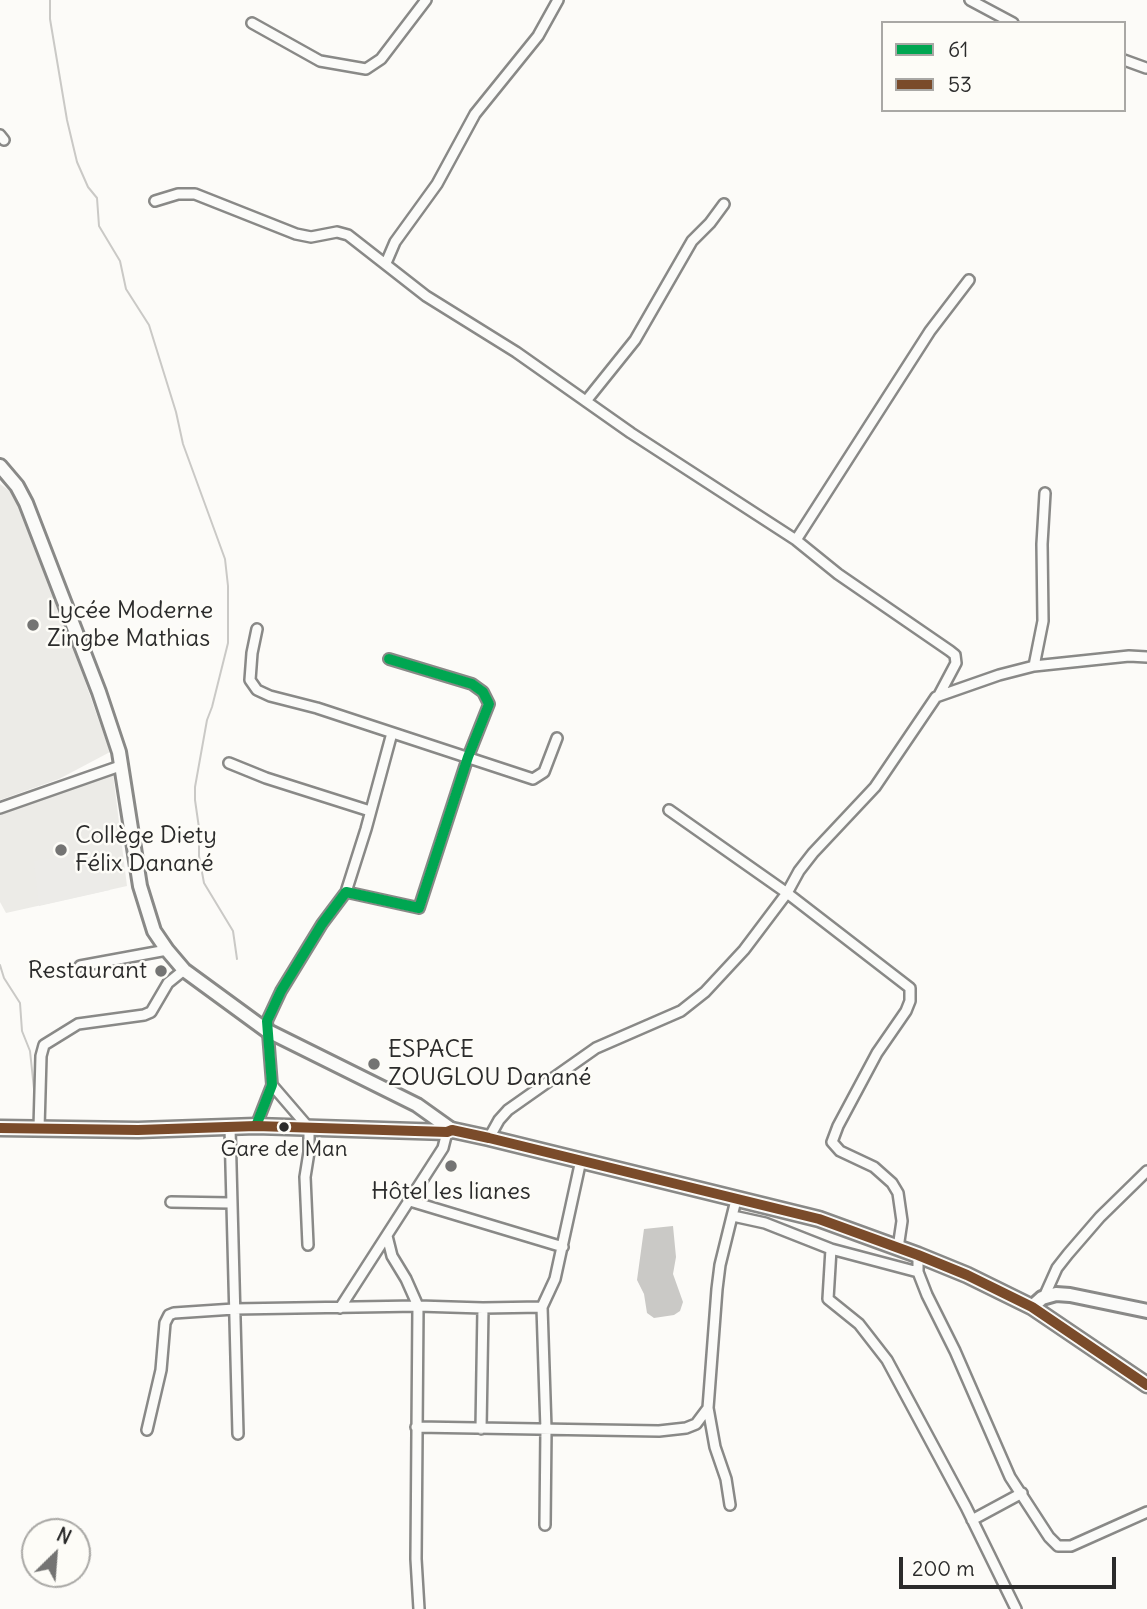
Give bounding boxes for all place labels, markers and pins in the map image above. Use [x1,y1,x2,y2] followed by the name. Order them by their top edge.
[47,597,213,653] place label: Lycée Moderne Zingbe Mathias
[25,617,41,633] marker: Lycée Moderne Zingbe Mathias
[75,822,217,878] place label: Collège Diety Félix Danané
[53,842,69,858] marker: Collège Diety Félix Danané
[28,957,147,985] place label: Restaurant
[153,963,169,979] marker: Restaurant
[388,1036,591,1092] place label: ESPACE ZOUGLOU Danané
[366,1056,382,1072] marker: ESPACE ZOUGLOU Danané
[277,1120,291,1134] marker: Gare de Man
[221,1137,347,1163] place label: Gare de Man
[443,1158,459,1174] marker: Hôtel les lianes
[371,1178,531,1206] place label: Hôtel les lianes

